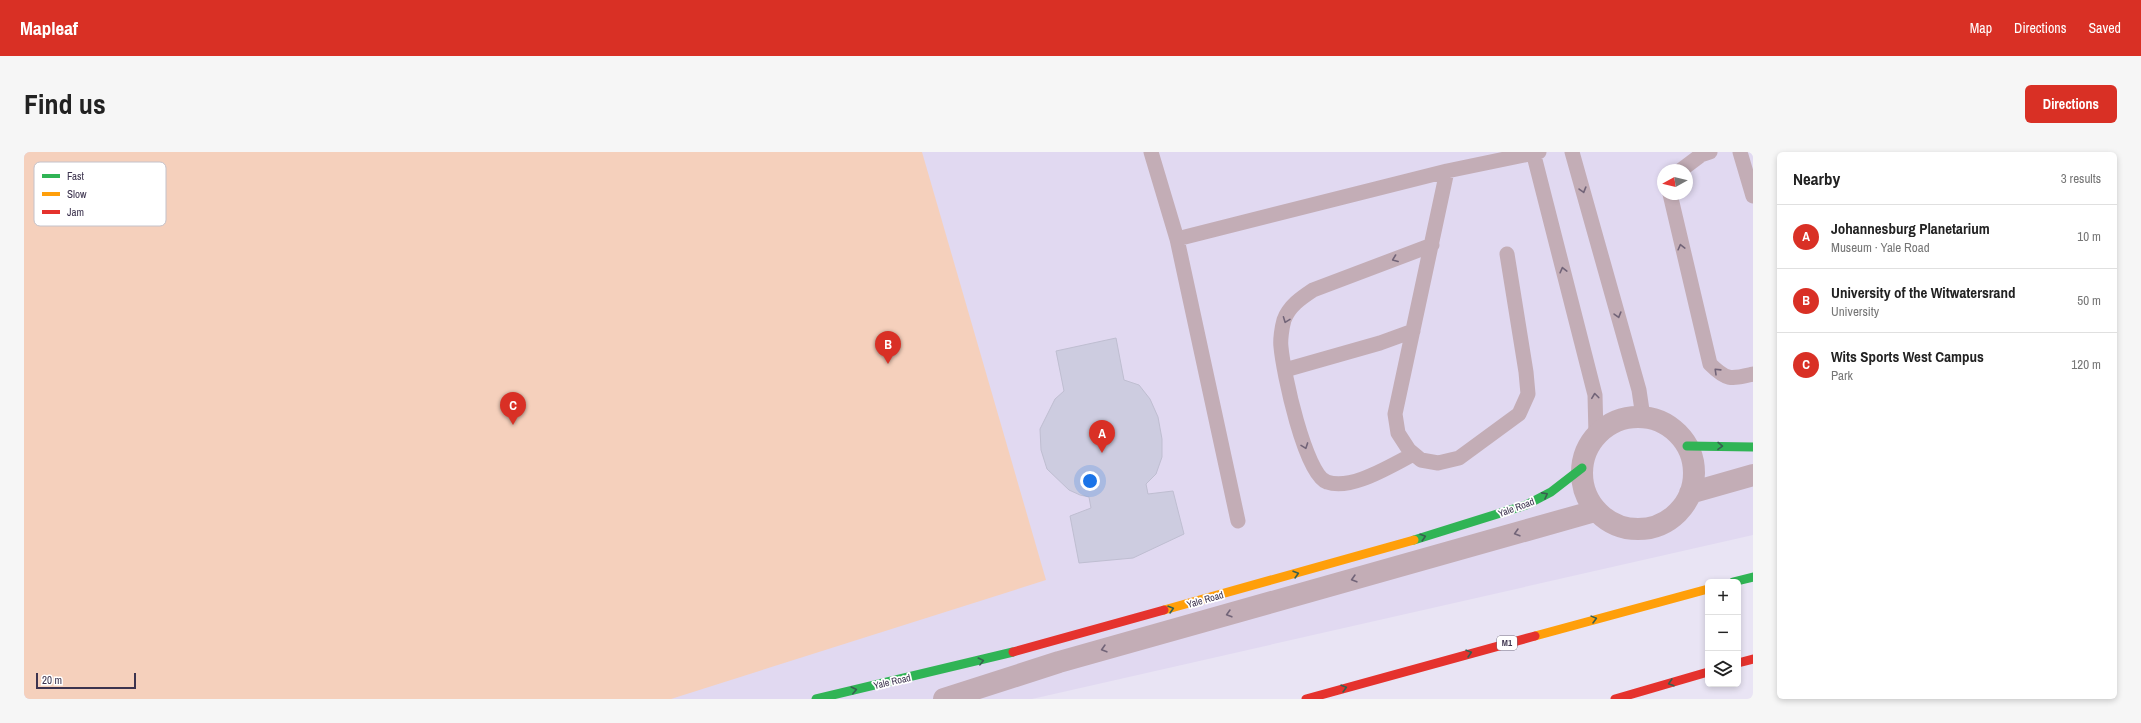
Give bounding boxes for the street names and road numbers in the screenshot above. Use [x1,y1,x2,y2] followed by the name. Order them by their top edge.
[1496,495,1536,520] street label: Yale Road
[1185,588,1225,611] street label: Yale Road
[1497,636,1517,650] road number: M1
[872,671,912,692] street label: Yale Road

